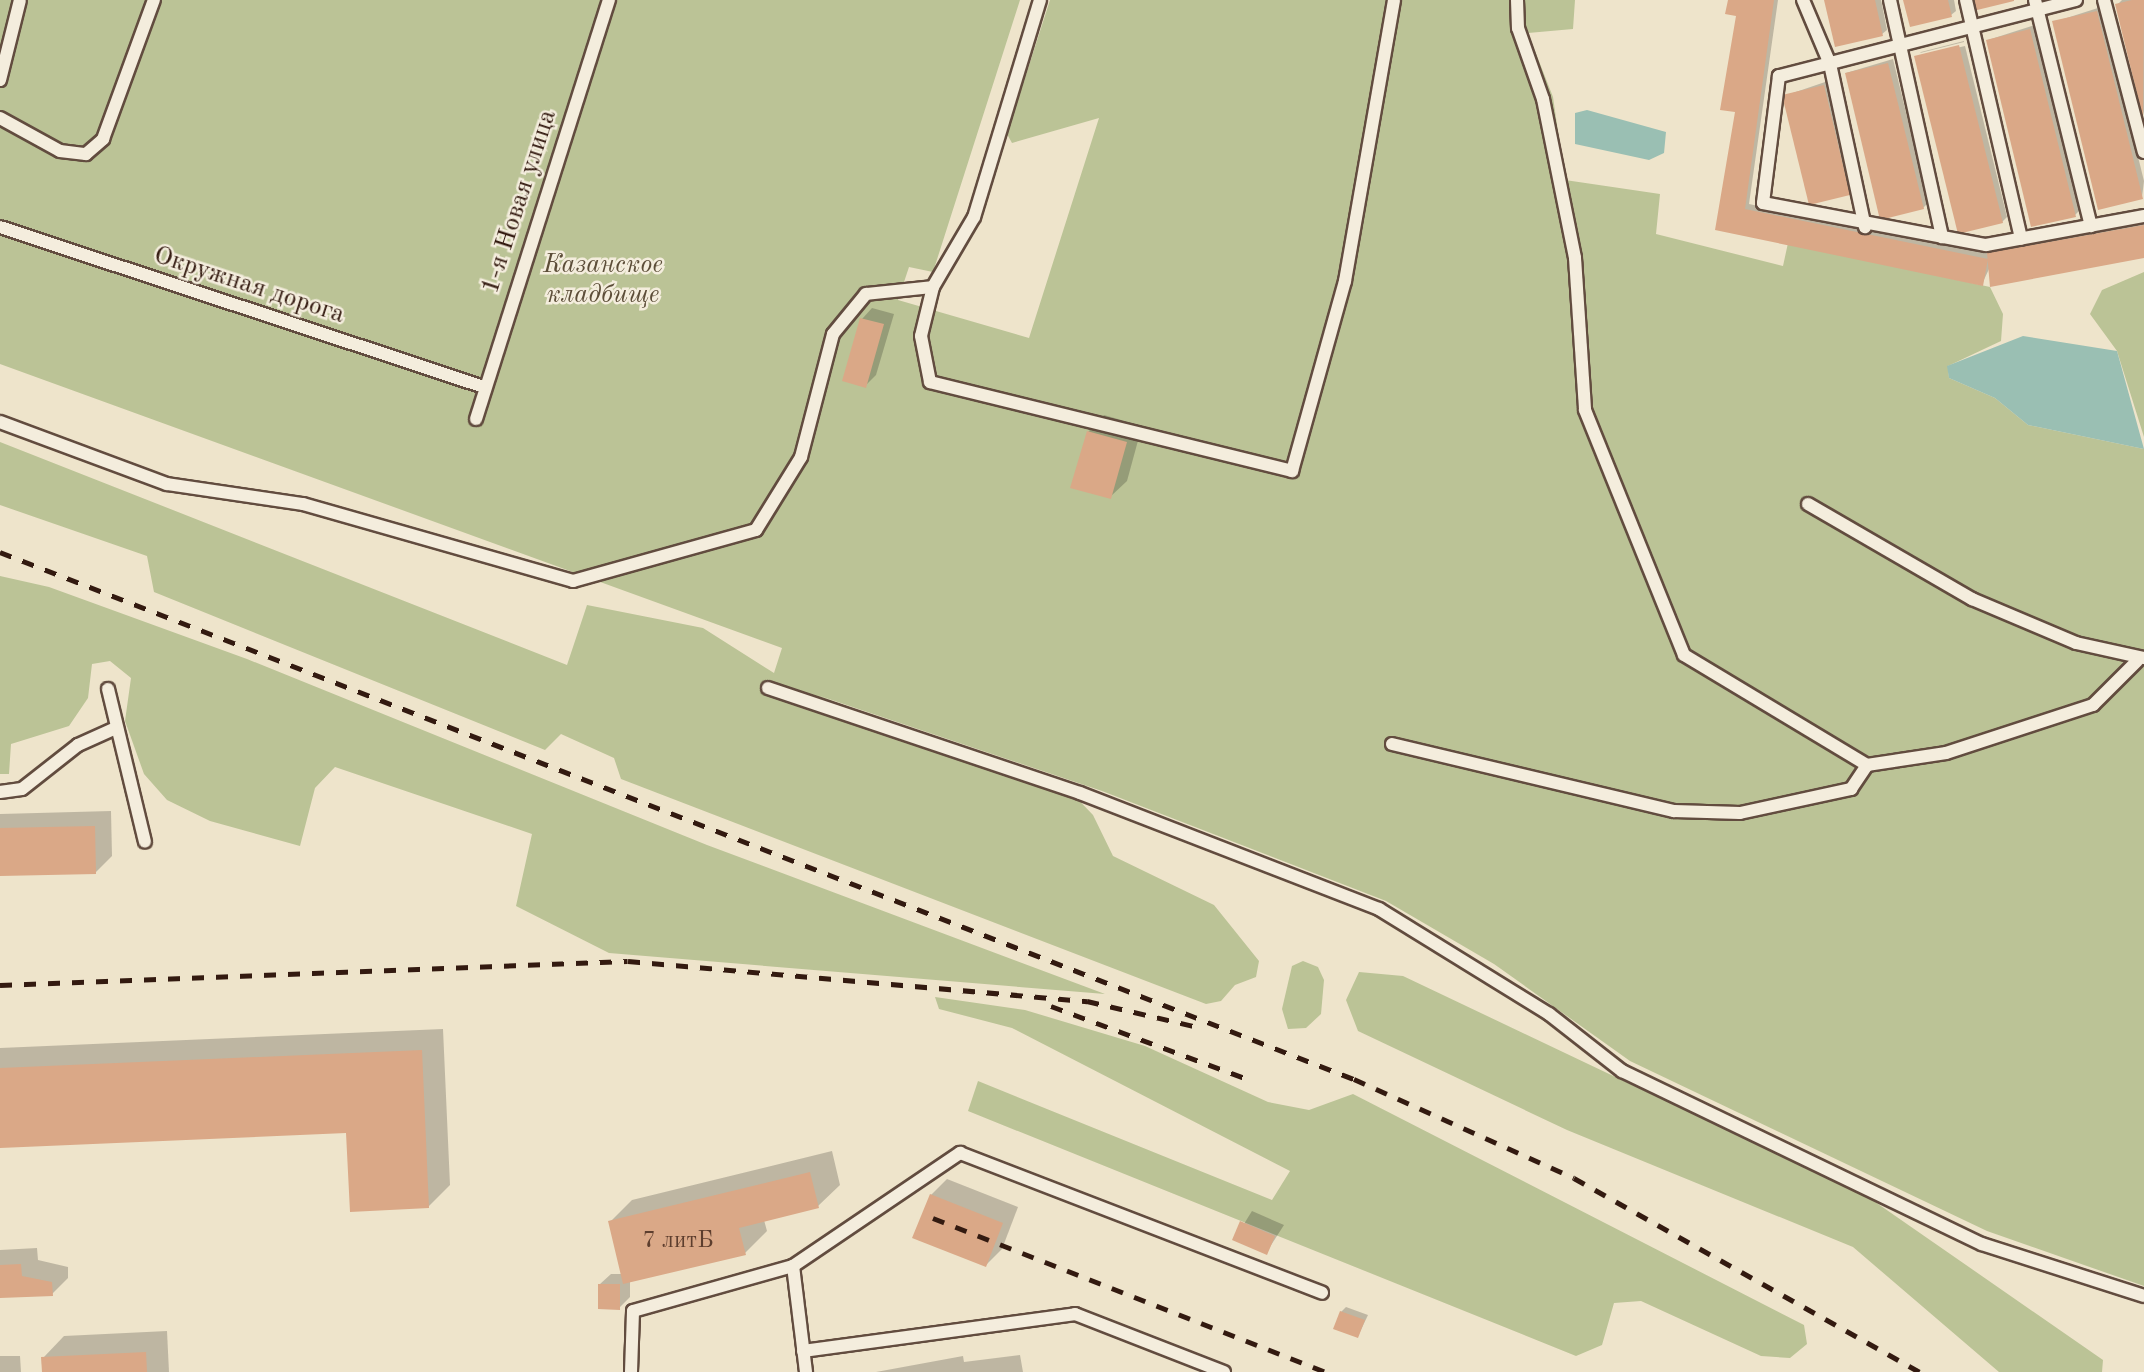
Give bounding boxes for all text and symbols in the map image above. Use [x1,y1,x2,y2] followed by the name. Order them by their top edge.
[476,106,564,298] street label: 1-я Новая улица
[150,240,348,332] street label: Окружная дорога
[543,250,663,312] park label: Казанское кладбище
[643,1227,713,1255] house number: 7 литБ

